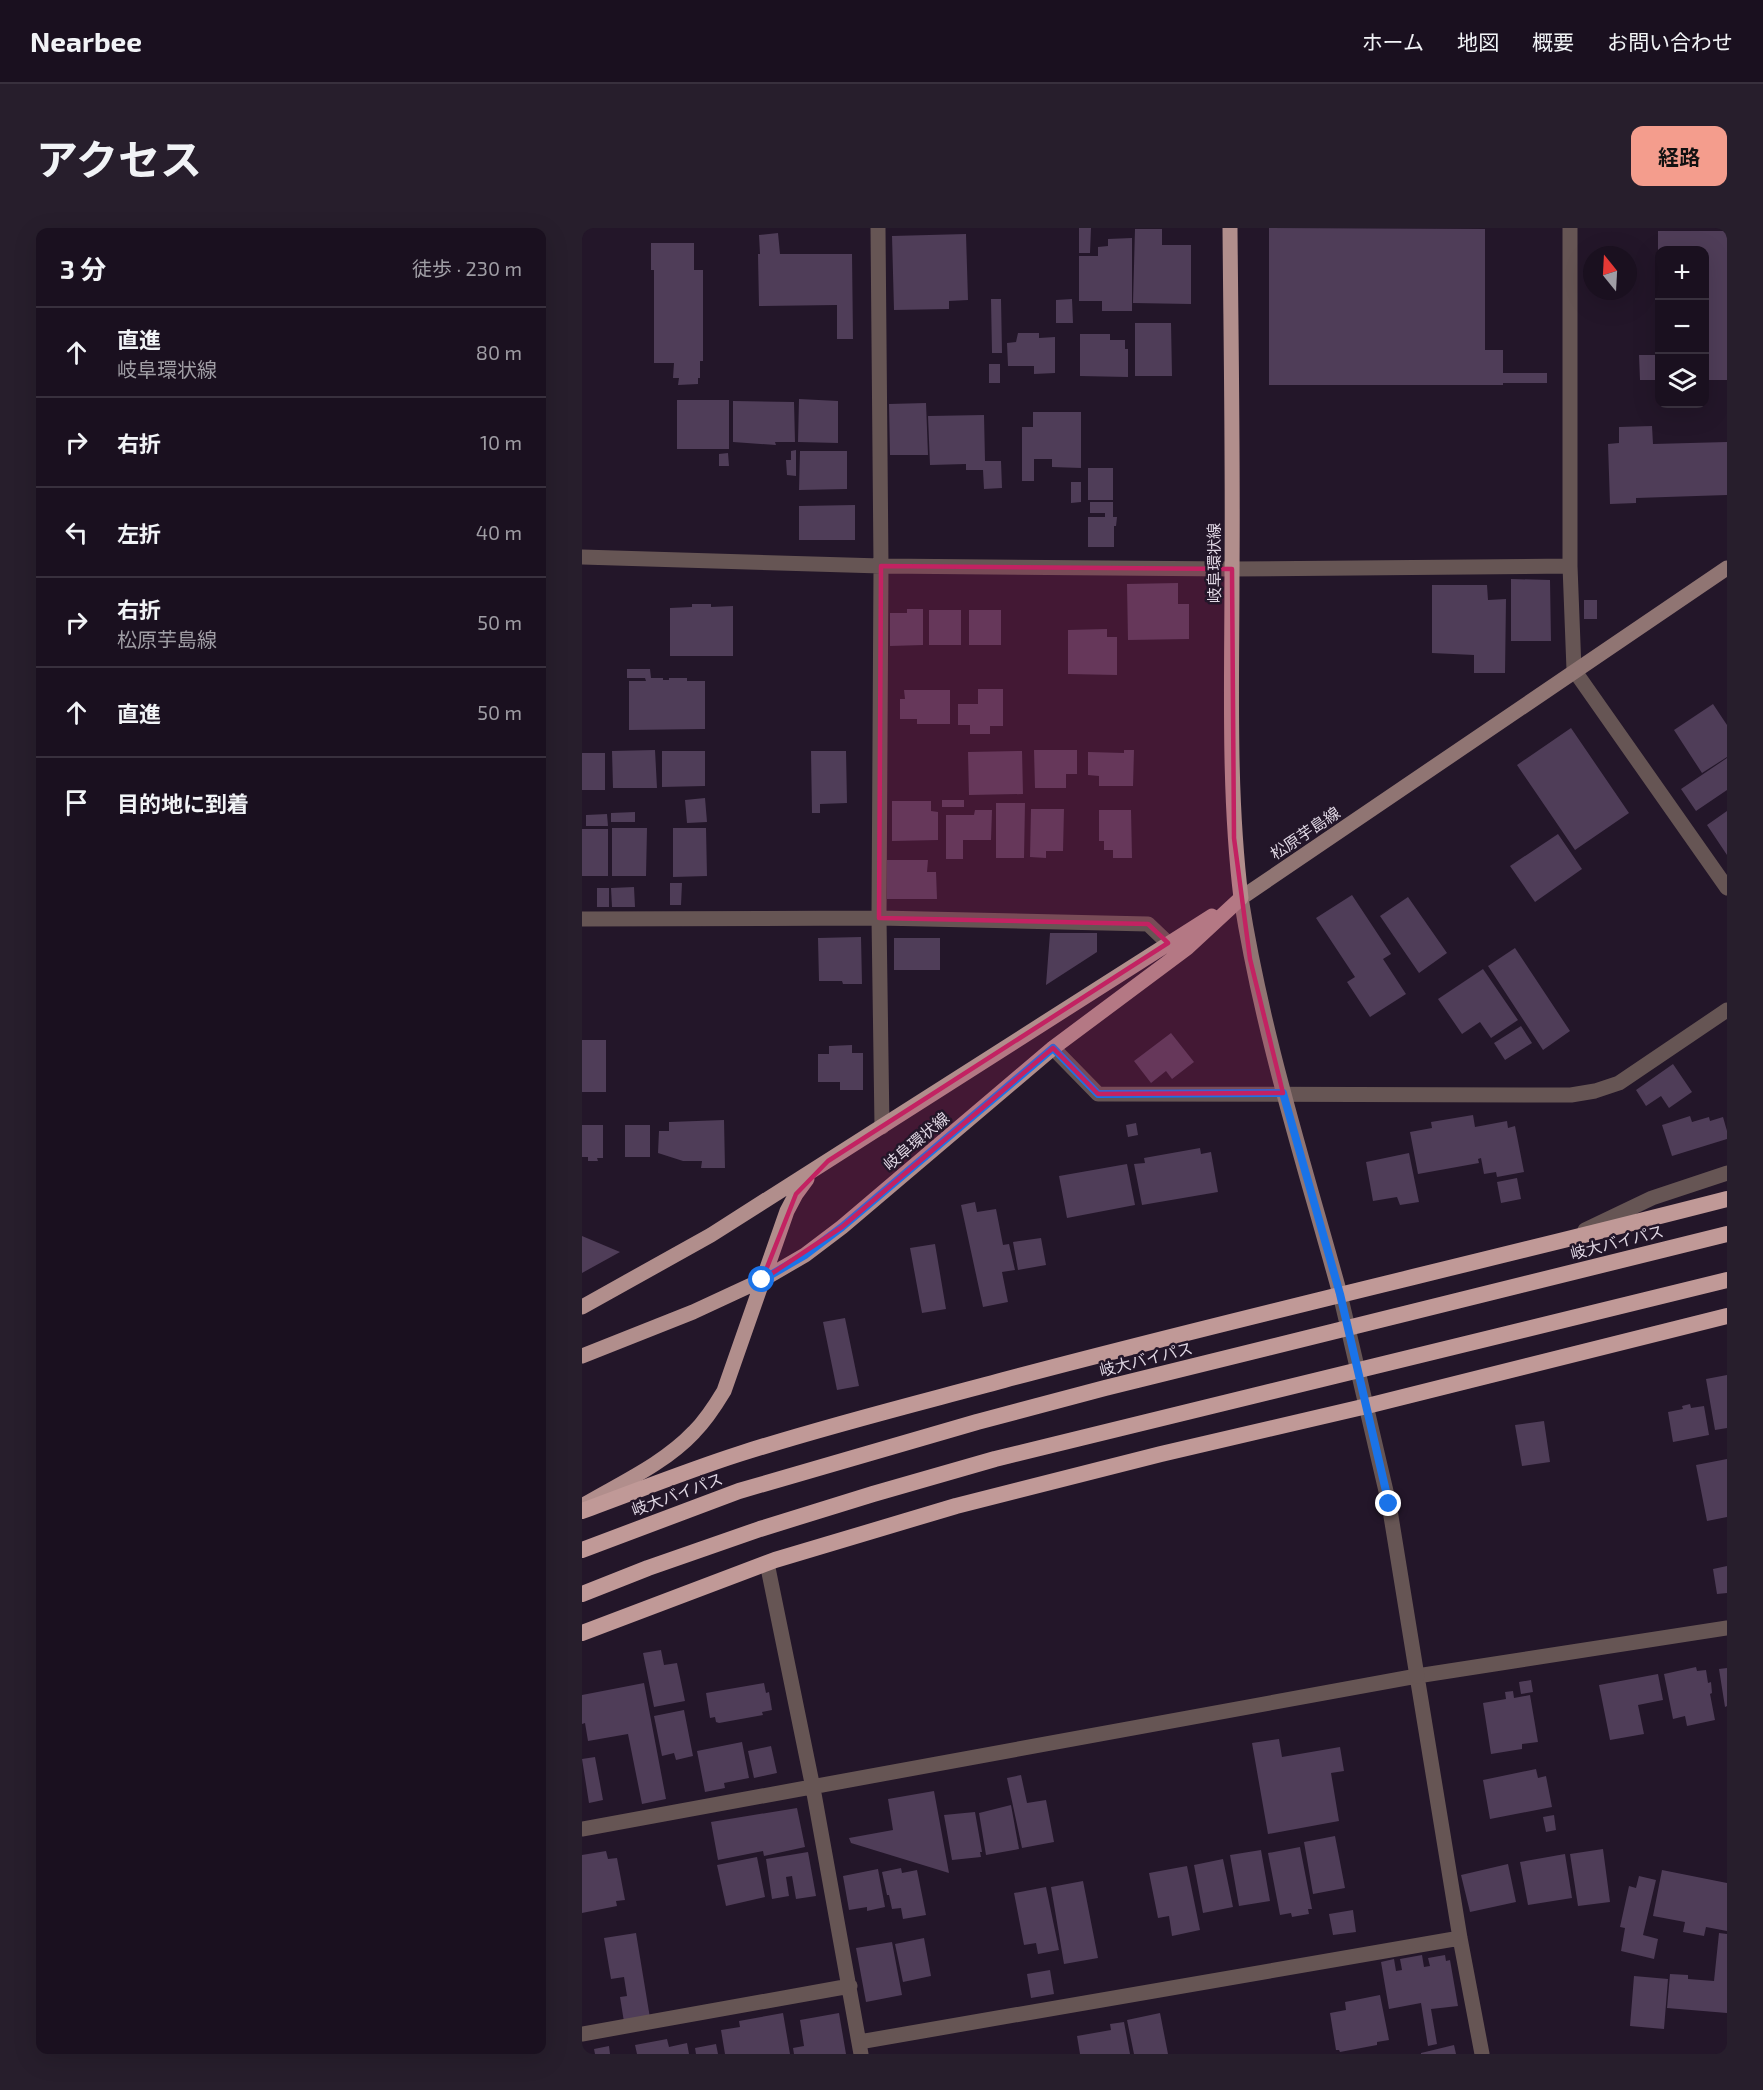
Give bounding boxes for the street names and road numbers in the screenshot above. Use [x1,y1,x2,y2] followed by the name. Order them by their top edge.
[1204,523,1223,603] street label: 岐阜環状線
[1266,802,1343,863] street label: 松原芋島線
[879,1108,952,1174] street label: 岐阜環状線
[1568,1221,1666,1262] street label: 岐大バイパス
[1097,1338,1195,1379] street label: 岐大バイパス
[629,1468,725,1519] street label: 岐大バイパス

